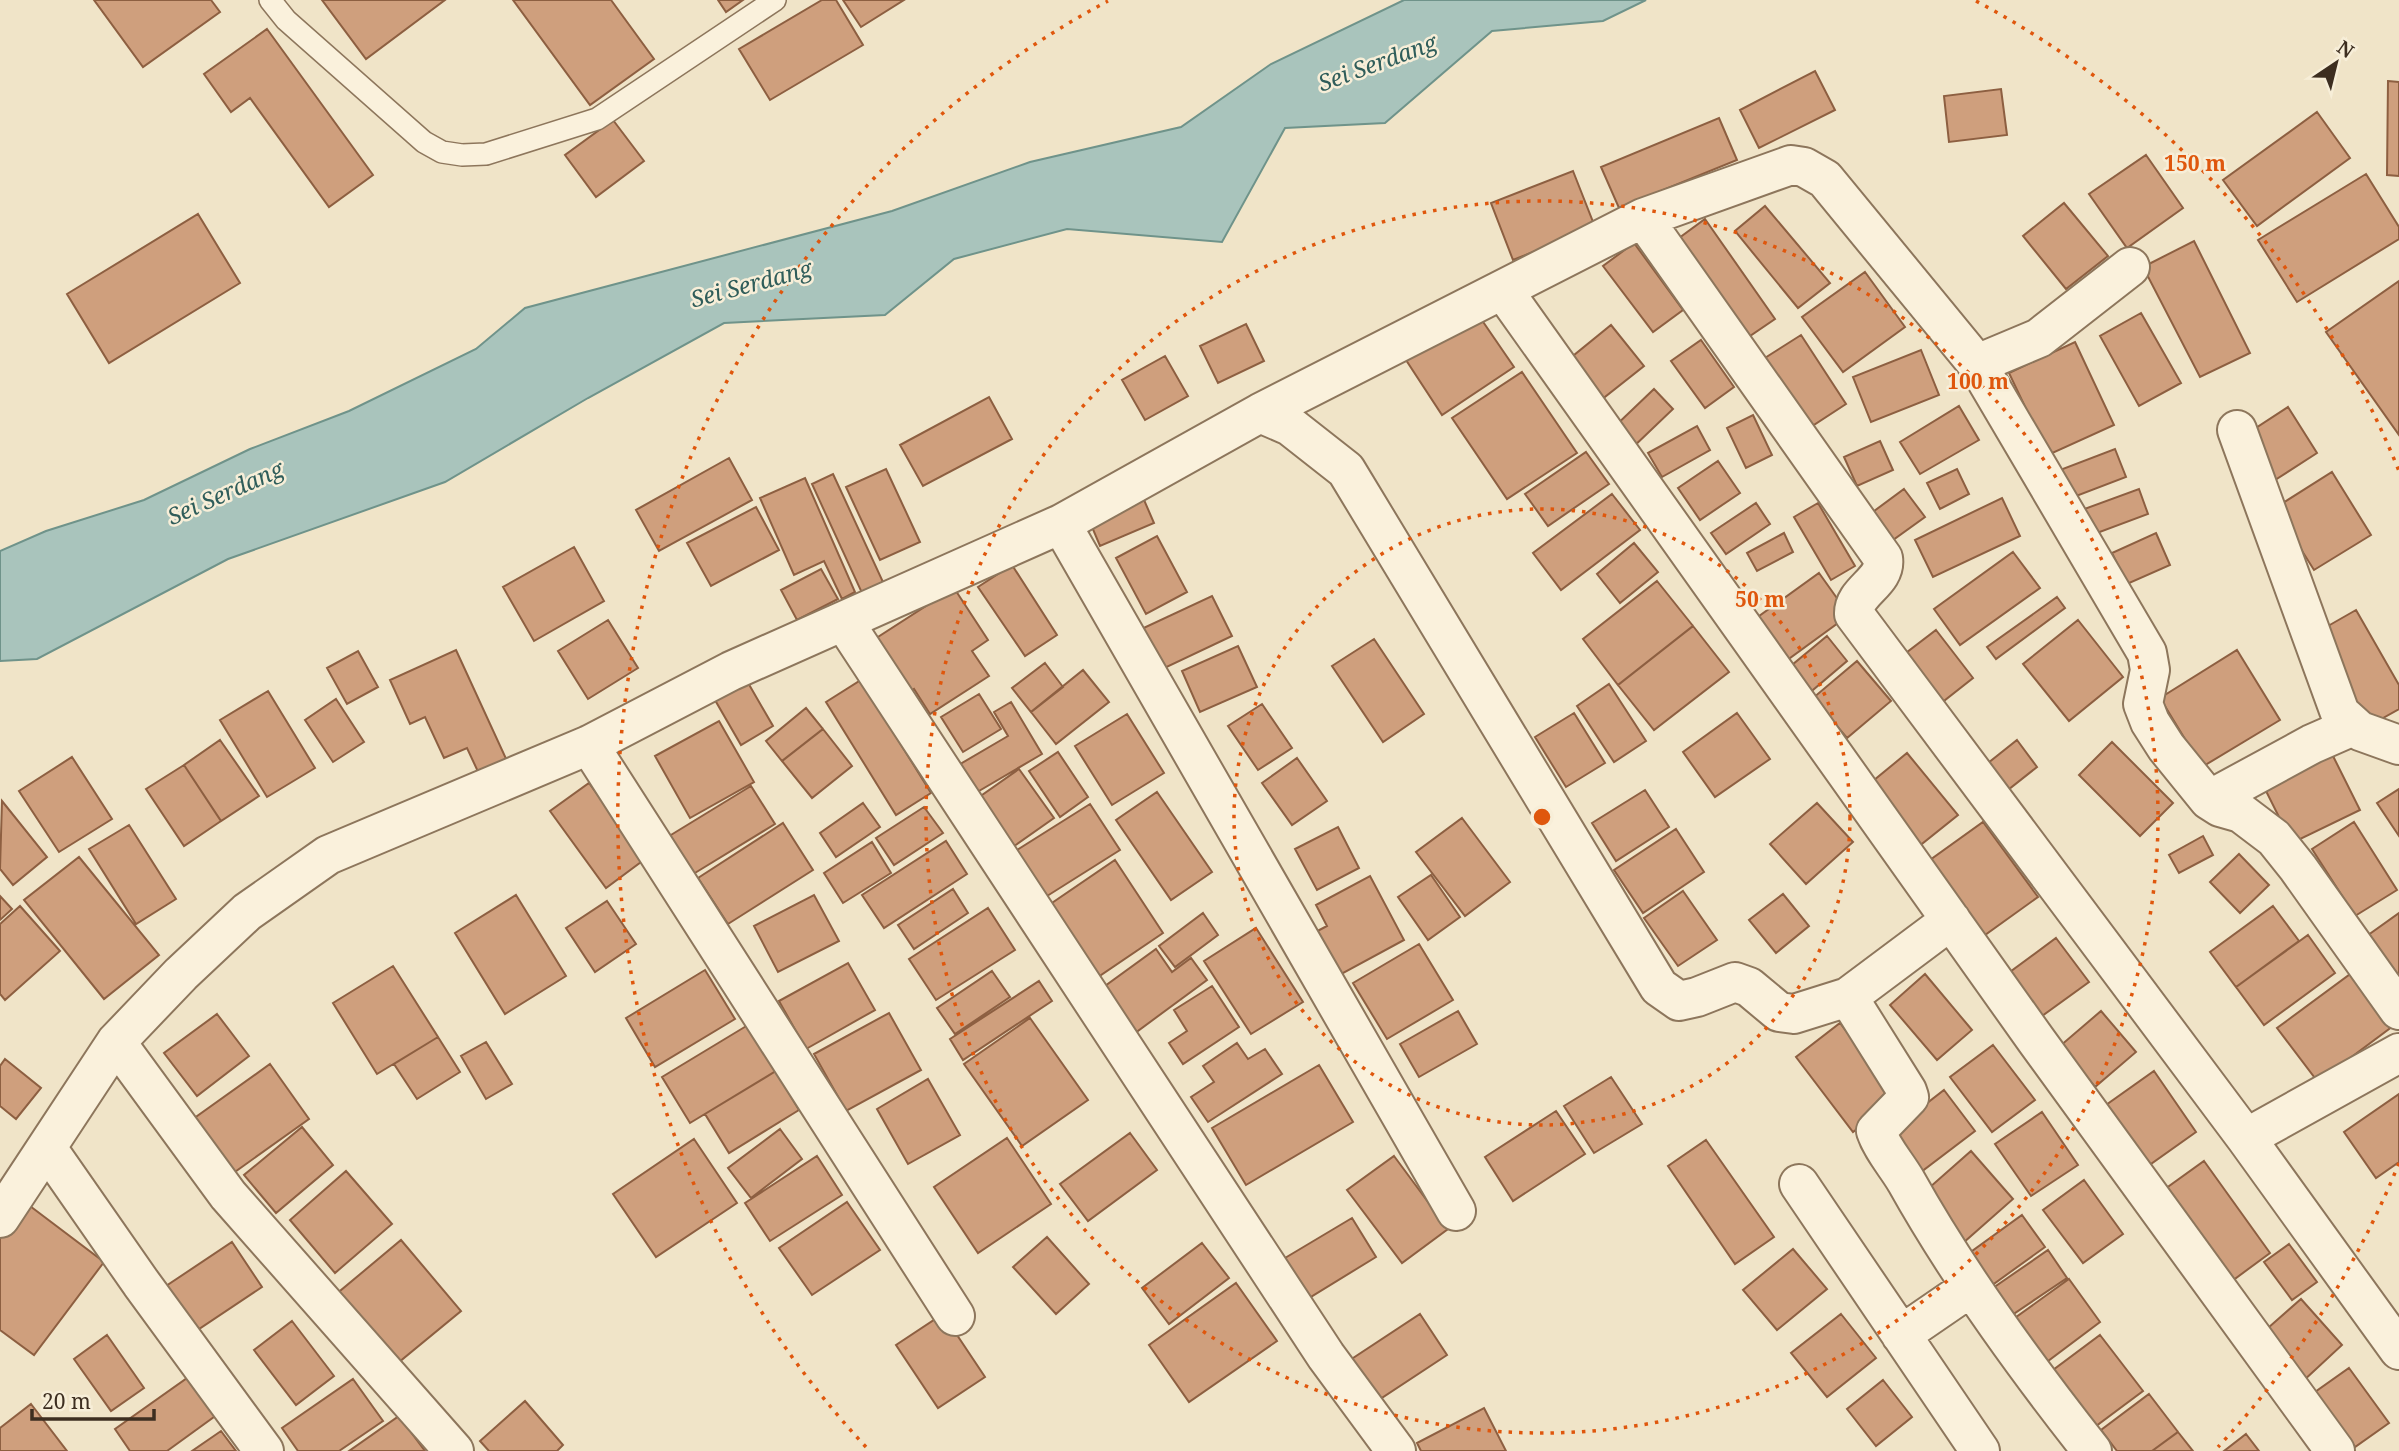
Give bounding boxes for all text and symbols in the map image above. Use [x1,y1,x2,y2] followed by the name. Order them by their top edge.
[1313,25,1442,98] water label: Sei Serdang
[2301,28,2371,98] north arrow
[2332,34,2359,64] text: N
[2164,149,2226,177] text: 150 m
[687,251,816,315] water label: Sei Serdang
[1947,367,2009,395] text: 100 m
[162,452,289,532] water label: Sei Serdang
[1735,585,1785,613] text: 50 m
[1530,805,1554,829] centre of rings
[32,1378,154,1422] scale bar
[42,1387,91,1415] text: 20 m

